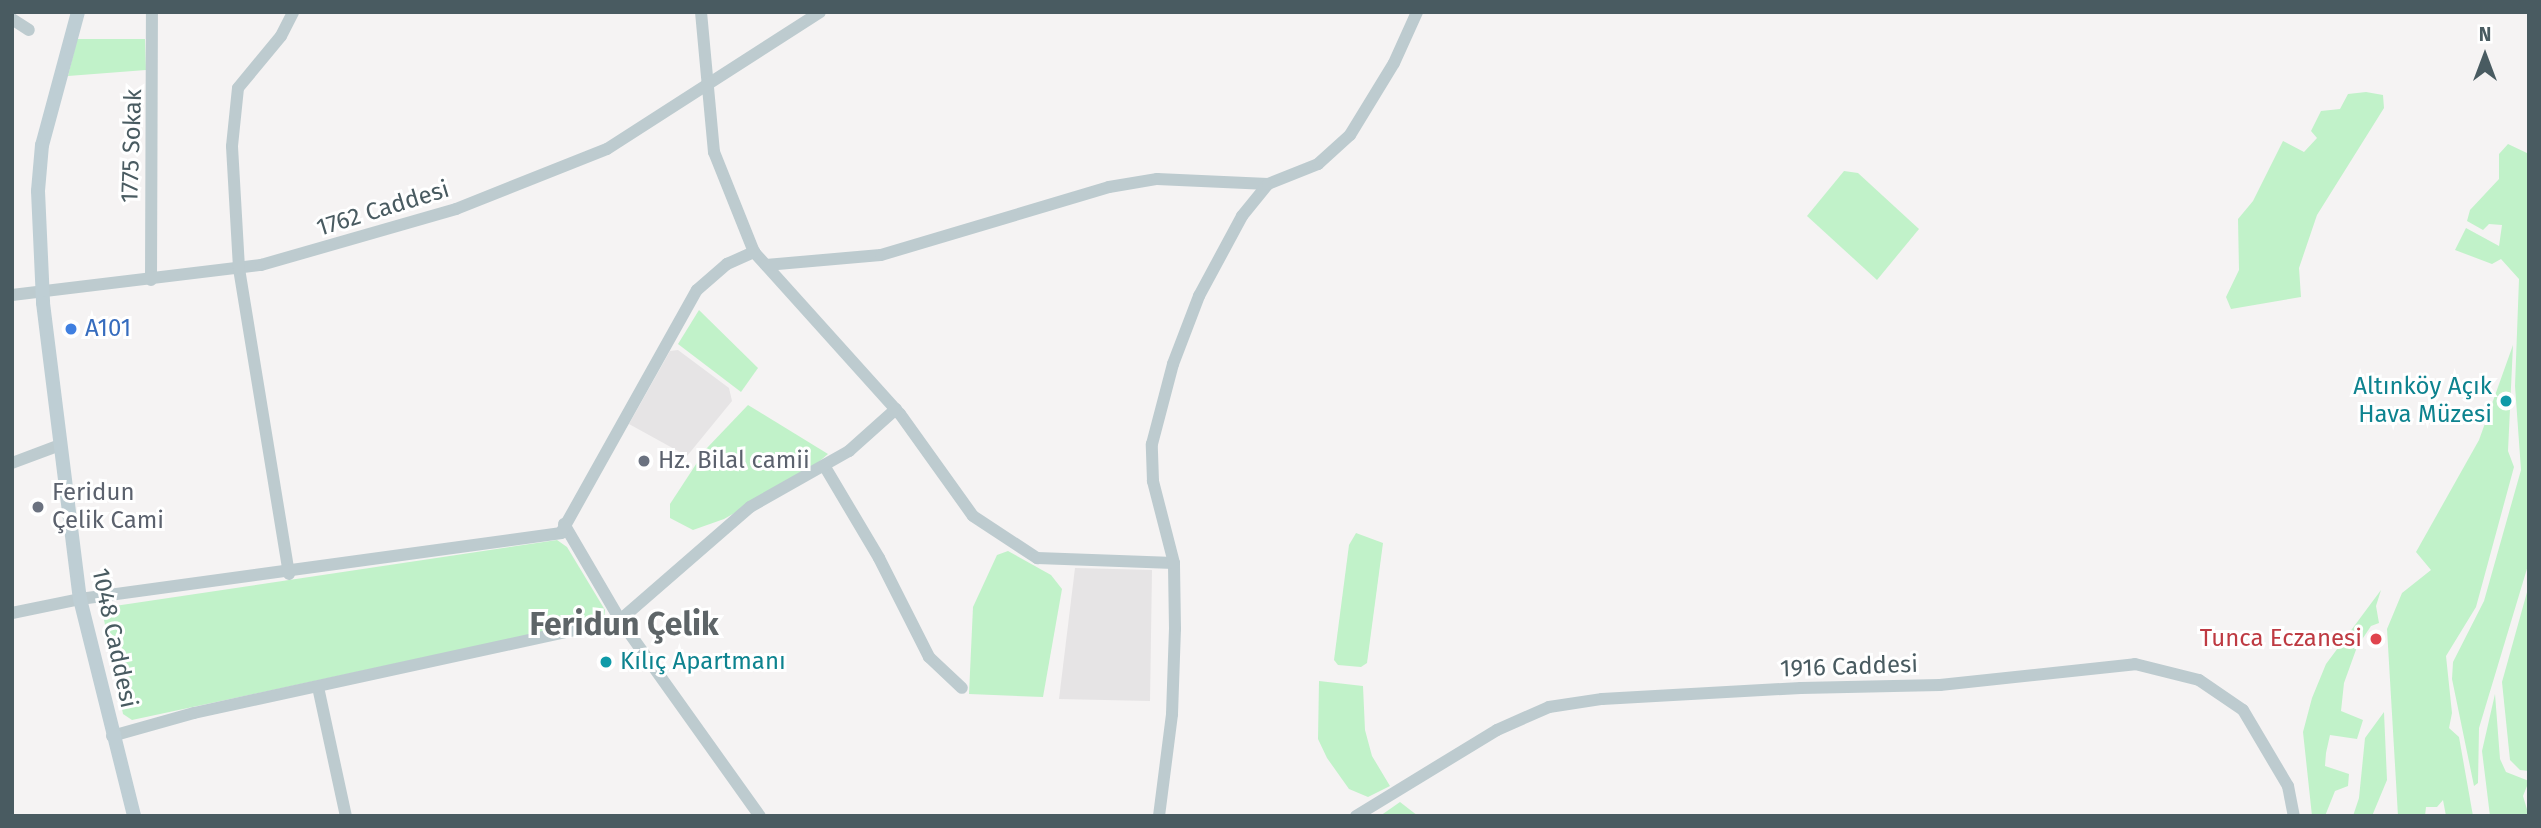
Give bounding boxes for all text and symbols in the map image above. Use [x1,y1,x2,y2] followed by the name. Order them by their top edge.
[2450,21,2520,91] north arrow
[2479,23,2491,46] text: N
[116,88,148,204] street label: 1775 Sokak
[313,175,453,243] street label: 1762 Caddesi
[85,315,131,343] place label: A101
[63,321,79,337] marker: A101
[2353,373,2492,429] place label: Altınköy Açık Hava Müzesi
[2498,393,2514,409] marker: Altınköy Açık Hava Müzesi
[658,447,810,475] place label: Hz. Bilal camii
[636,453,652,469] marker: Hz. Bilal camii
[52,479,164,535] place label: Feridun Çelik Cami
[30,499,46,515] marker: Feridun Çelik Cami
[85,565,143,711] street label: 1048 Caddesi
[529,605,719,643] district label: Feridun Çelik
[2200,625,2362,653] place label: Tunca Eczanesi
[2368,631,2384,647] marker: Tunca Eczanesi
[620,648,786,676] place label: Kılıç Apartmanı
[1780,650,1918,684] street label: 1916 Caddesi
[598,654,614,670] marker: Kılıç Apartmanı

